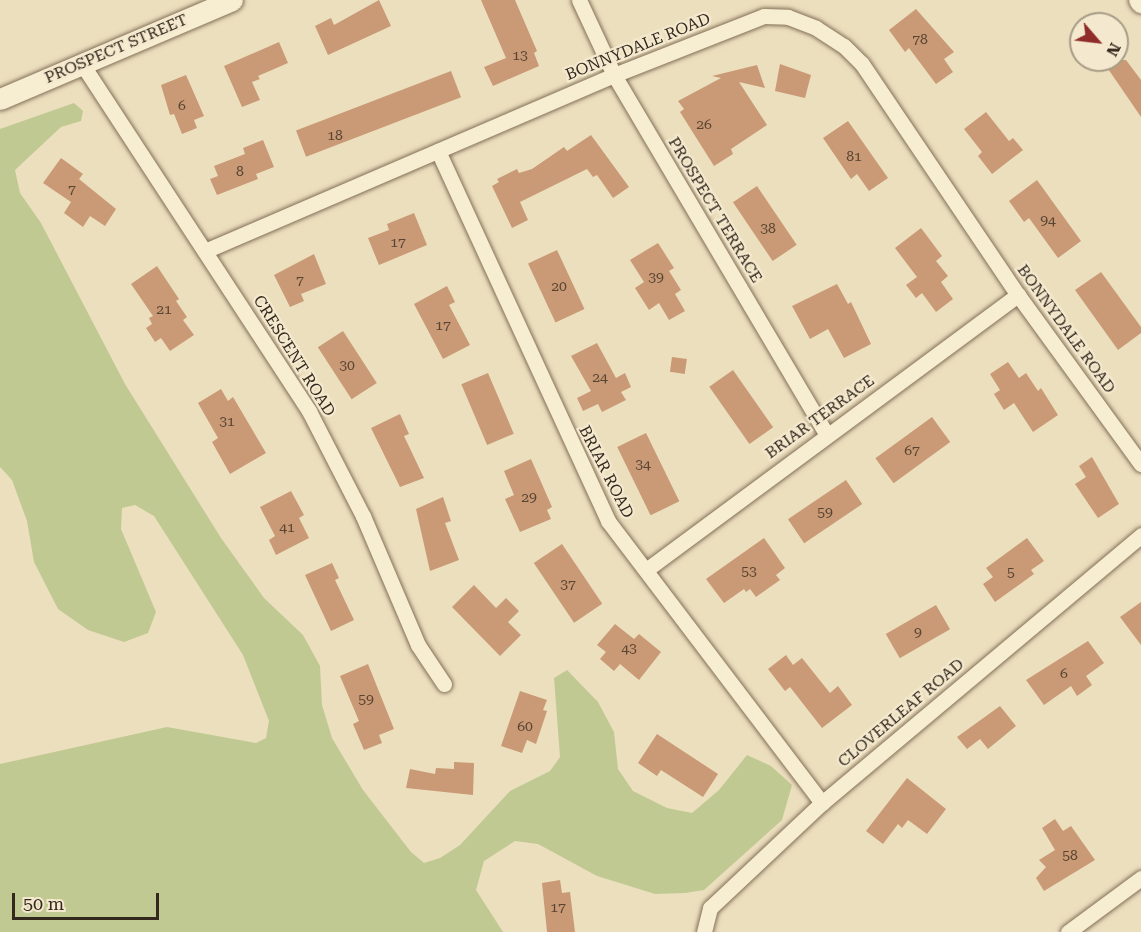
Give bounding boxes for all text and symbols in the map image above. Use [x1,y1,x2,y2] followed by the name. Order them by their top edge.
[563,9,713,85] street label: BONNYDALE ROAD
[42,10,190,88] street label: PROSPECT STREET
[1069,12,1129,72] north arrow
[912,31,928,47] house number: 78
[1102,40,1125,60] text: N
[512,47,528,63] house number: 13
[178,97,186,113] house number: 6
[696,116,712,132] house number: 26
[327,127,343,143] house number: 18
[664,134,766,286] street label: PROSPECT TERRACE
[846,148,862,164] house number: 81
[236,163,244,179] house number: 8
[68,181,76,197] house number: 7
[1040,212,1056,228] house number: 94
[760,220,776,236] house number: 38
[390,234,406,250] house number: 17
[1013,261,1119,397] street label: BONNYDALE ROAD
[648,269,664,285] house number: 39
[296,272,304,288] house number: 7
[551,278,567,294] house number: 20
[249,292,339,420] street label: CRESCENT ROAD
[156,301,172,317] house number: 21
[435,317,451,333] house number: 17
[339,357,355,373] house number: 30
[592,369,608,385] house number: 24
[762,371,878,463] street label: BRIAR TERRACE
[219,413,235,429] house number: 31
[574,423,638,521] street label: BRIAR ROAD
[904,442,920,458] house number: 67
[635,456,651,472] house number: 34
[521,489,537,505] house number: 29
[817,504,833,520] house number: 59
[279,519,295,535] house number: 41
[741,563,757,579] house number: 53
[1007,564,1015,580] house number: 5
[560,576,576,592] house number: 37
[914,624,922,640] house number: 9
[621,640,637,656] house number: 43
[834,655,968,771] street label: CLOVERLEAF ROAD
[1060,665,1068,681] house number: 6
[358,691,374,707] house number: 59
[517,718,533,734] house number: 60
[1062,847,1078,863] house number: 58
[15,881,162,919] scale bar
[23,893,64,914] text: 50 m
[550,899,566,915] house number: 17

